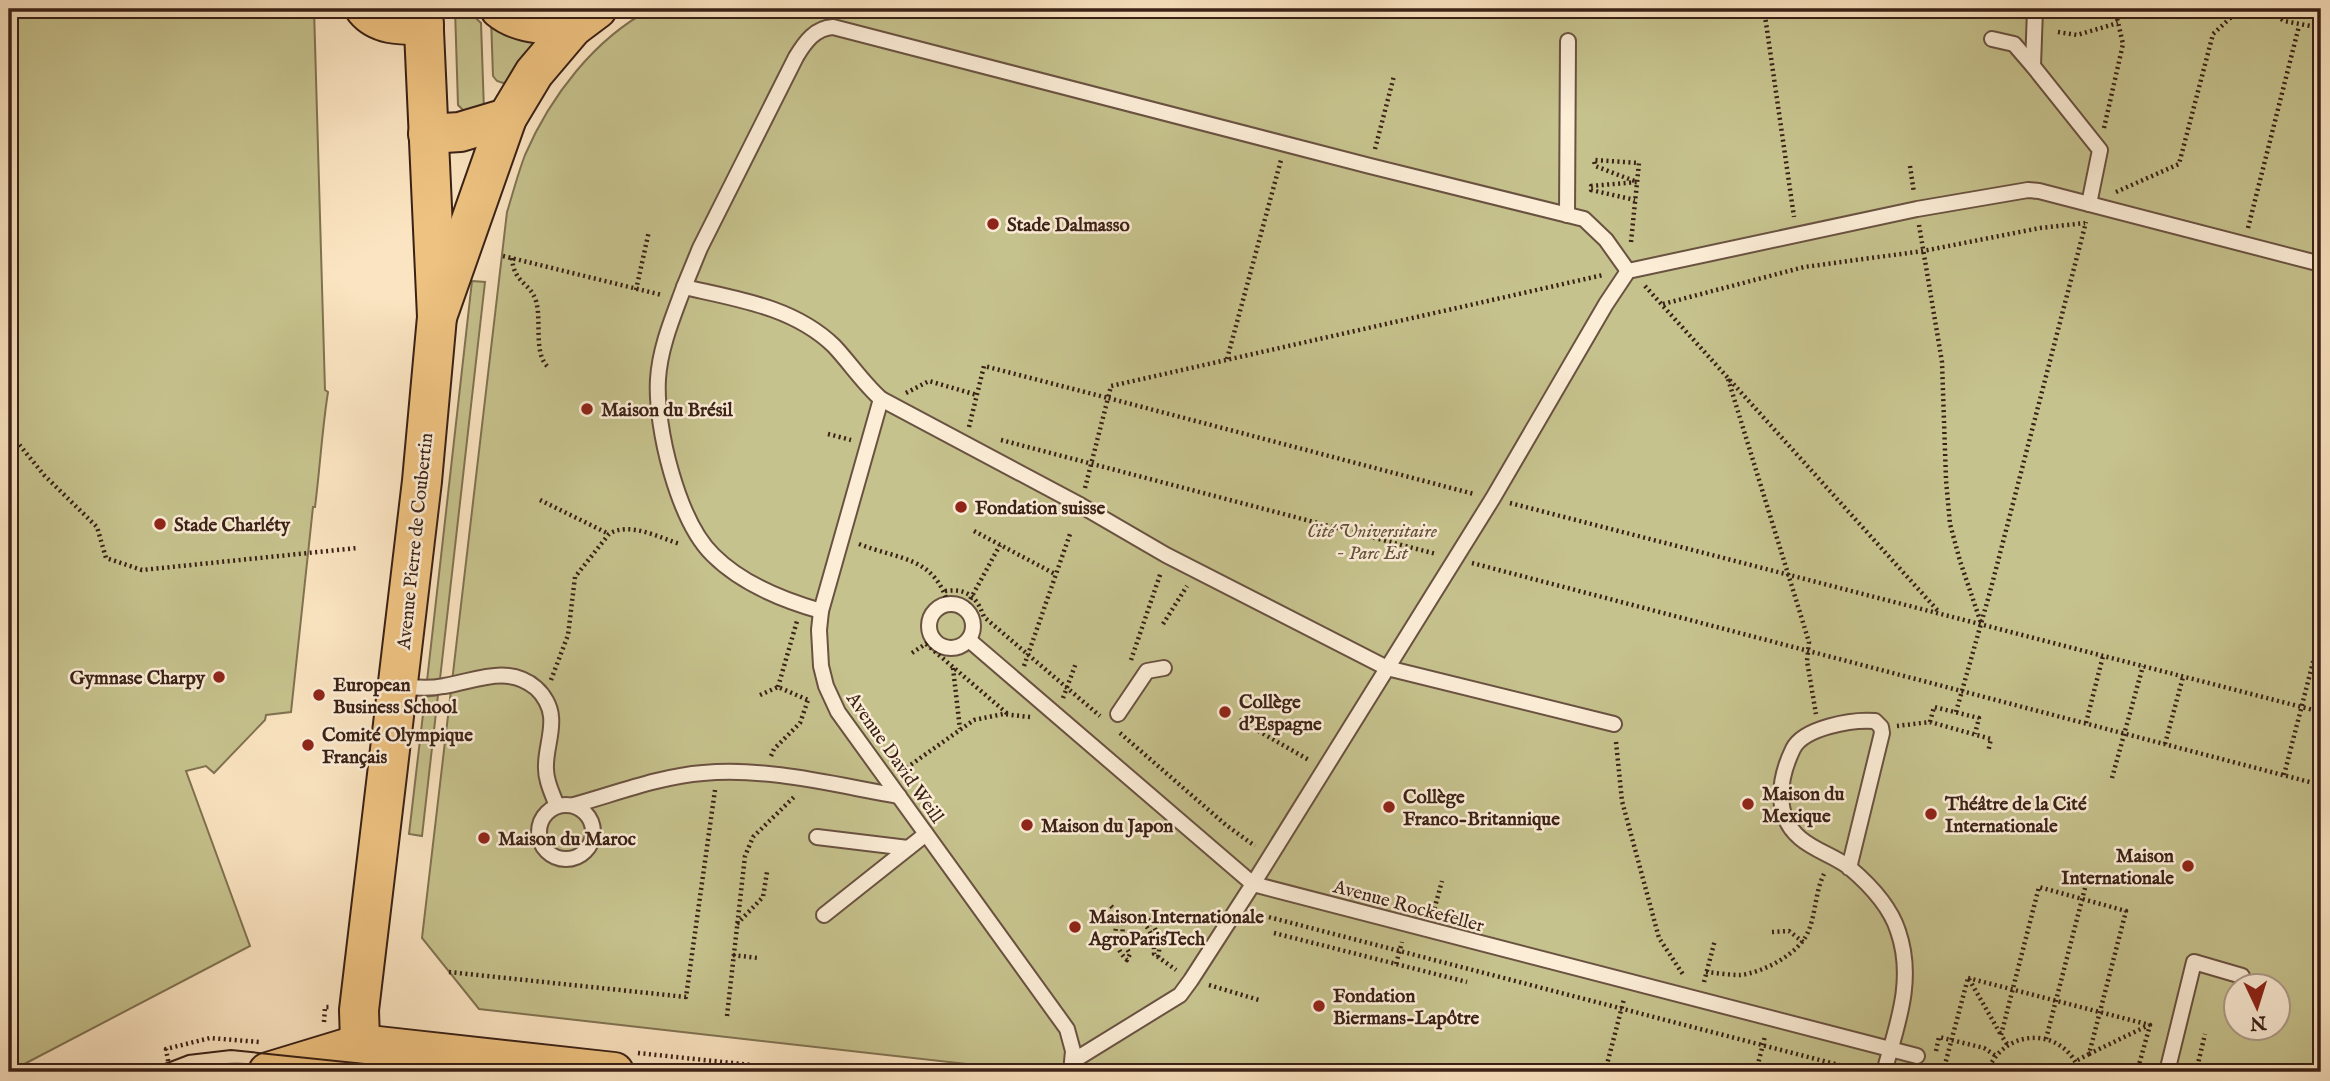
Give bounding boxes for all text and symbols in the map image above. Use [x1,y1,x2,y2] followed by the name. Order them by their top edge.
[1007,214,1130,238] place label: Stade Dalmasso
[985,216,1001,232] marker: Stade Dalmasso
[601,399,733,423] place label: Maison du Brésil
[579,401,595,417] marker: Maison du Brésil
[393,432,439,652] street label: Avenue Pierre de Coubertin
[975,497,1105,521] place label: Fondation suisse
[953,499,969,515] marker: Fondation suisse
[174,514,291,538] place label: Stade Charléty
[152,516,168,532] marker: Stade Charléty
[1307,520,1438,566] park label: Cité Universitaire - Parc Est
[70,667,206,691] place label: Gymnase Charpy
[211,669,227,685] marker: Gymnase Charpy
[333,674,458,720] place label: European Business School
[311,687,327,703] marker: European Business School
[840,687,949,829] street label: Avenue David Weill
[1239,691,1322,737] place label: Collège d'Espagne
[1217,704,1233,720] marker: Collège d'Espagne
[322,724,473,770] place label: Comité Olympique Français
[300,737,316,753] marker: Comité Olympique Français
[1762,783,1844,829] place label: Maison du Mexique
[1403,786,1560,832] place label: Collège Franco-Britannique
[1944,793,2087,839] place label: Théâtre de la Cité Internationale
[1740,796,1756,812] marker: Maison du Mexique
[1381,799,1397,815] marker: Collège Franco-Britannique
[1923,806,1939,822] marker: Théâtre de la Cité Internationale
[1041,815,1173,839] place label: Maison du Japon
[1019,817,1035,833] marker: Maison du Japon
[498,828,636,852] place label: Maison du Maroc
[476,830,492,846] marker: Maison du Maroc
[2061,845,2174,891] place label: Maison Internationale
[2180,858,2196,874] marker: Maison Internationale
[1329,875,1487,939] street label: Avenue Rockefeller
[1088,906,1264,952] place label: Maison Internationale AgroParisTech
[1067,919,1083,935] marker: Maison Internationale AgroParisTech
[2222,972,2292,1042] north arrow
[1333,985,1480,1031] place label: Fondation Biermans-Lapôtre
[1311,998,1327,1014] marker: Fondation Biermans-Lapôtre
[2248,1009,2268,1035] text: N

